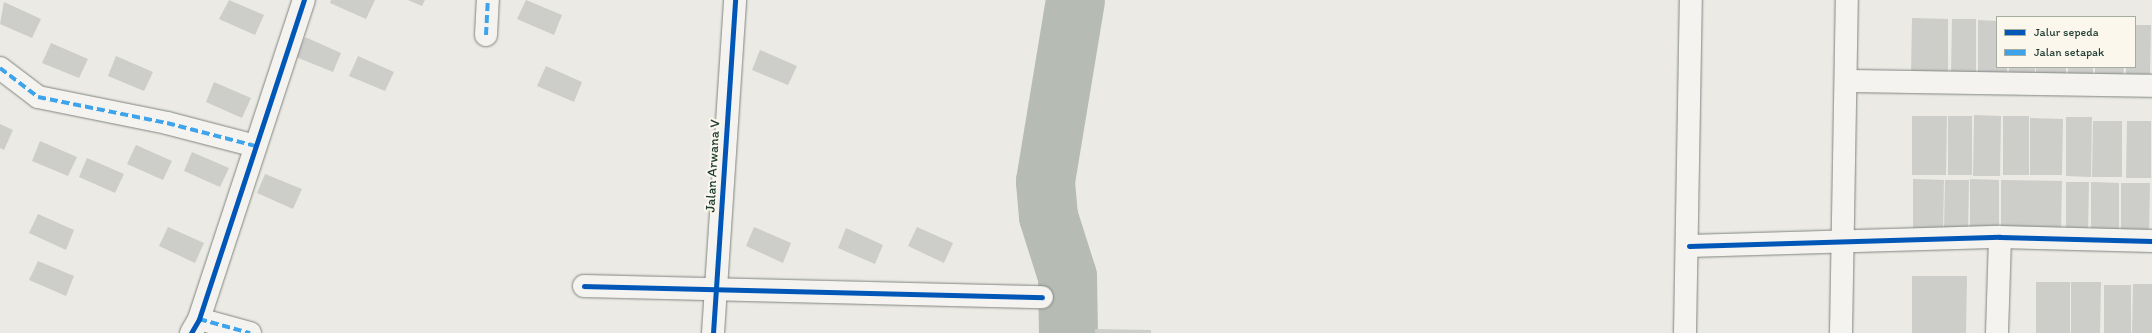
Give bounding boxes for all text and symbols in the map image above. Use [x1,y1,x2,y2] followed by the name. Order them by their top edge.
[1996,16,2136,68] legend
[2034,25,2099,39] text: Jalur sepeda
[2034,45,2104,59] text: Jalan setapak
[702,119,724,213] street label: Jalan Arwana V

